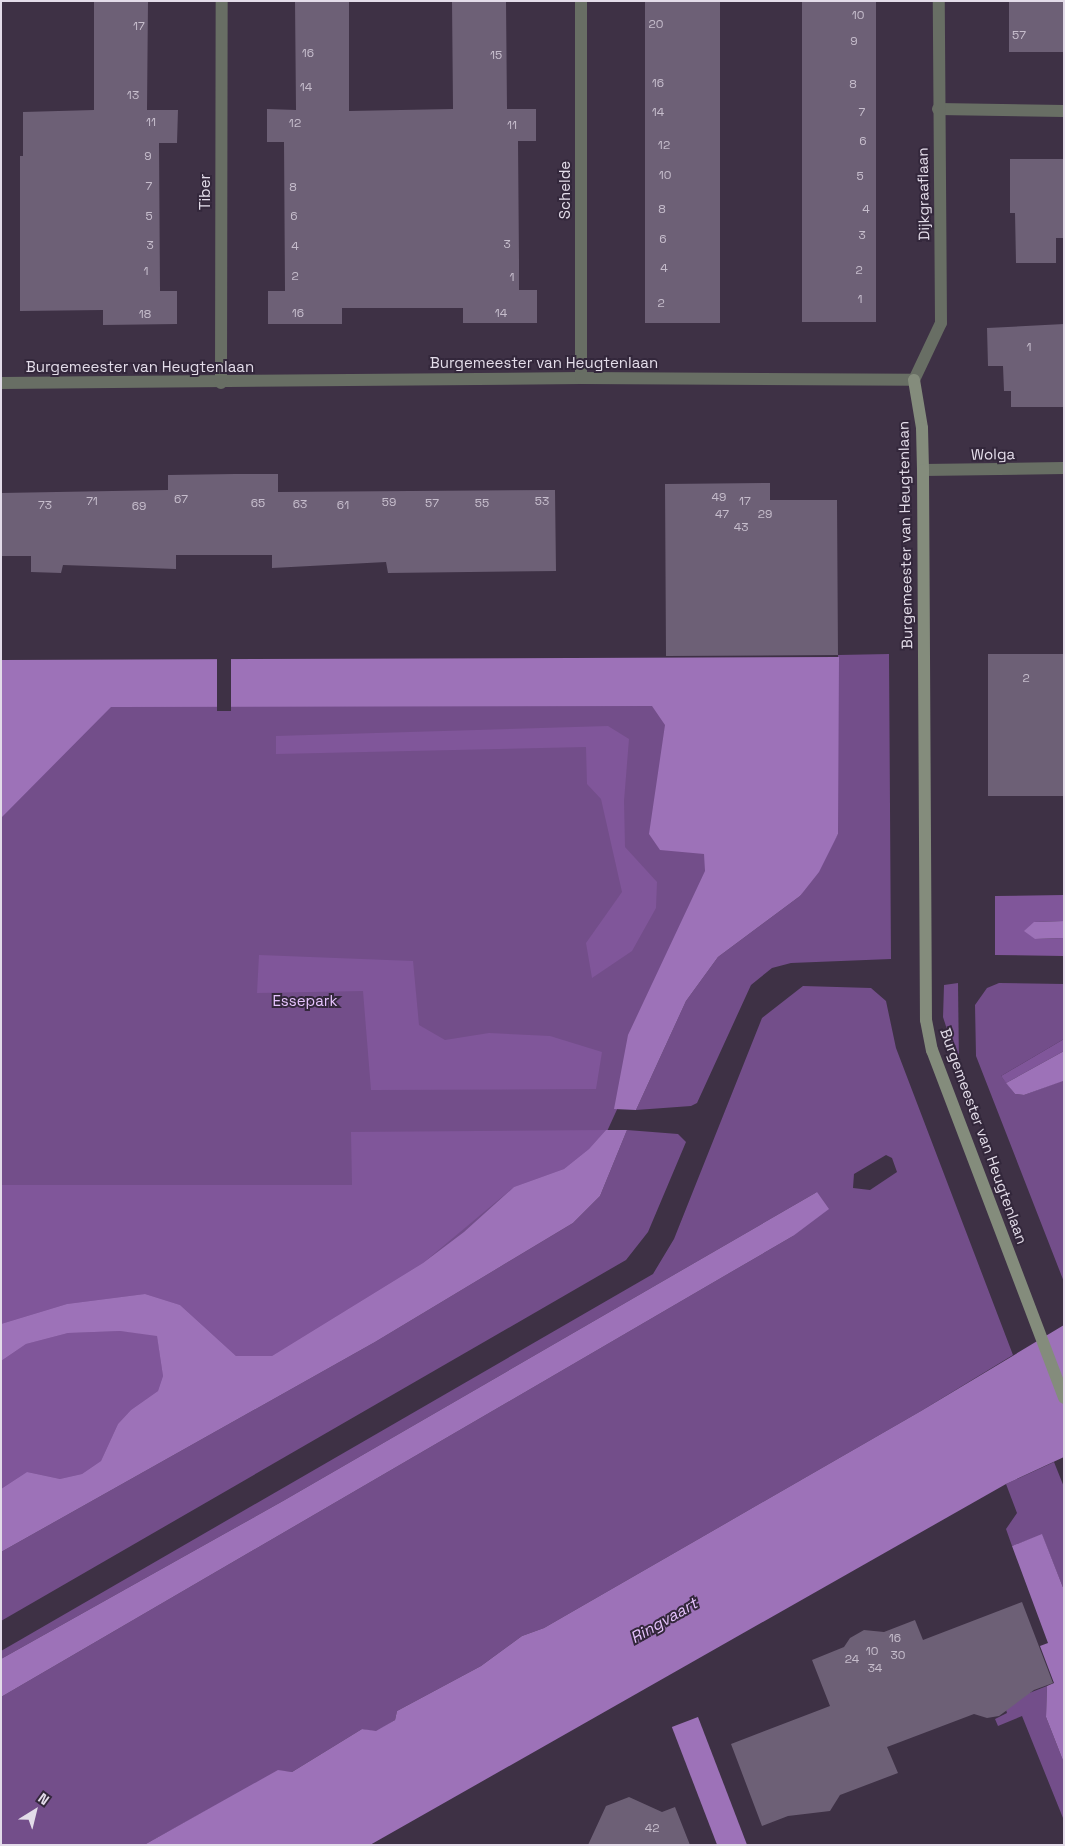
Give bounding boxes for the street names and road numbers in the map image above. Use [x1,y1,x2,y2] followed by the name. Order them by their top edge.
[913,147,933,241] street label: Dijkgraaflaan
[556,161,574,219] street label: Schelde
[196,174,214,210] street label: Tiber
[430,354,658,372] street label: Burgemeester van Heugtenlaan
[26,358,254,376] street label: Burgemeester van Heugtenlaan
[894,421,916,649] street label: Burgemeester van Heugtenlaan
[971,445,1015,463] street label: Wolga
[937,1026,1031,1246] street label: Burgemeester van Heugtenlaan

